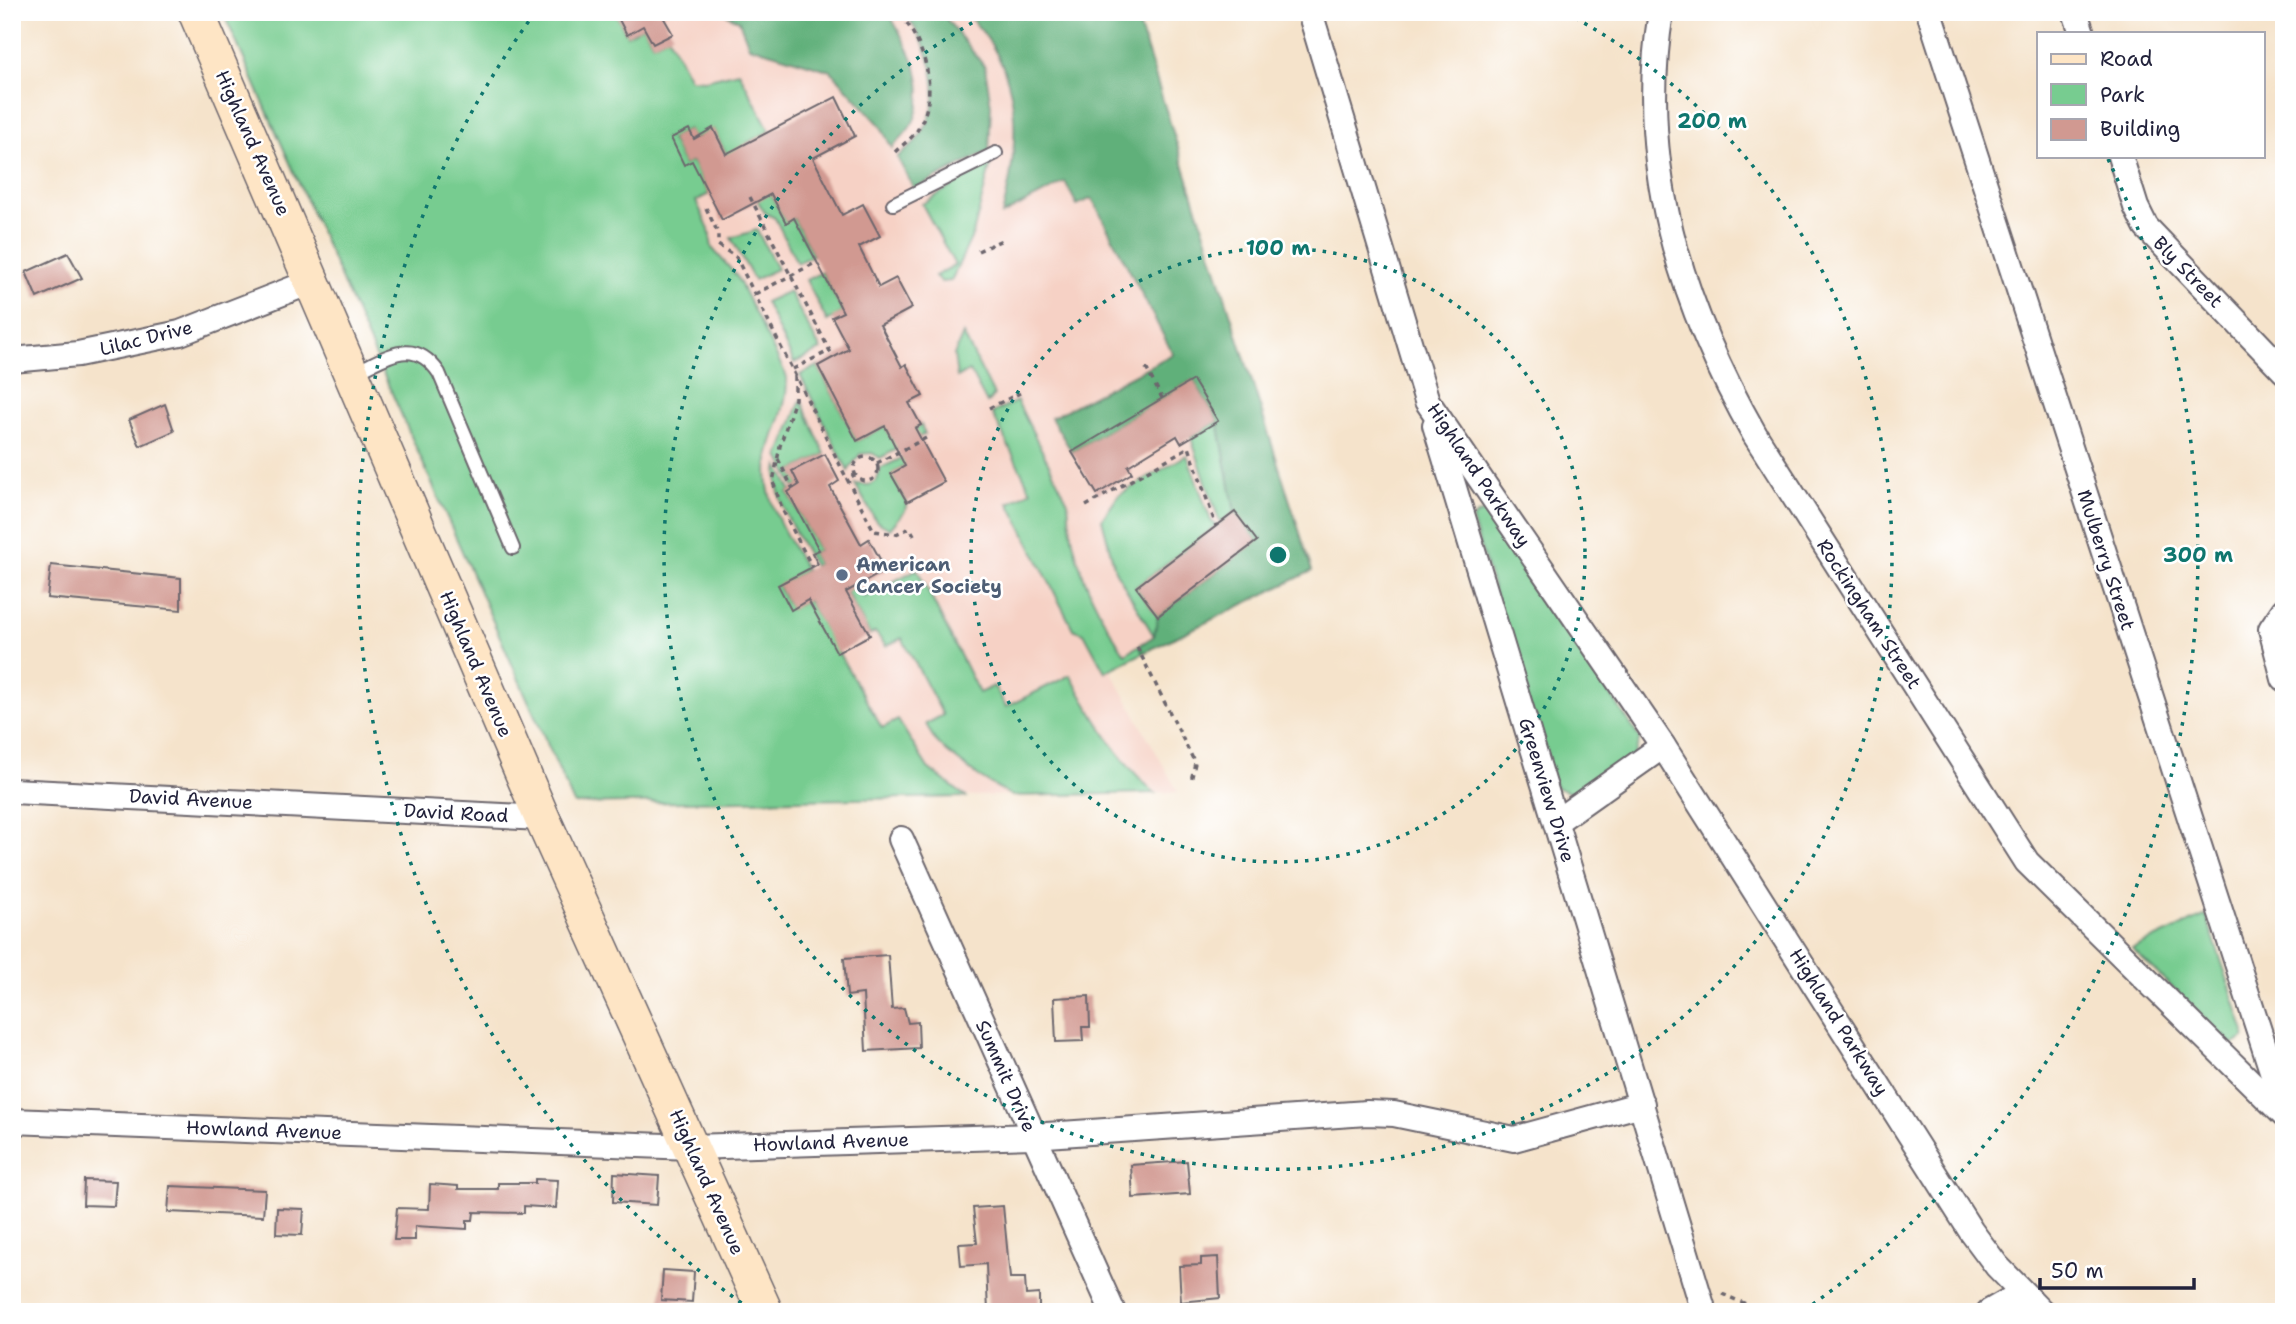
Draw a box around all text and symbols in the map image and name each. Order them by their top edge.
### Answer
legend [2037,32,2264,158]
text: Road [2100,45,2153,73]
street label: Highland Avenue [210,66,296,220]
text: Park [2100,81,2145,109]
text: 200 m [1677,107,1747,135]
text: Building [2100,115,2180,143]
street label: Bly Street [2148,231,2228,313]
text: 100 m [1246,234,1310,262]
street label: Lilac Drive [97,314,195,362]
street label: Highland Parkway [1421,398,1537,552]
street label: Mulberry Street [2071,486,2141,634]
street label: Rockingham Street [1811,534,1927,694]
text: 300 m [2163,541,2233,569]
centre of rings [1266,543,1290,567]
place label: American Cancer Society [856,552,1002,599]
marker: American Cancer Society [834,567,850,583]
street label: Highland Avenue [434,587,518,741]
street label: Greenview Drive [1513,715,1581,865]
street label: David Avenue [128,783,254,815]
street label: David Road [403,798,509,828]
street label: Highland Parkway [1784,944,1894,1100]
street label: Summit Drive [970,1016,1042,1136]
street label: Highland Avenue [664,1105,750,1259]
street label: Howland Avenue [185,1115,343,1145]
street label: Howland Avenue [752,1127,910,1157]
scale bar [2040,1247,2194,1291]
text: 50 m [2051,1257,2104,1285]

